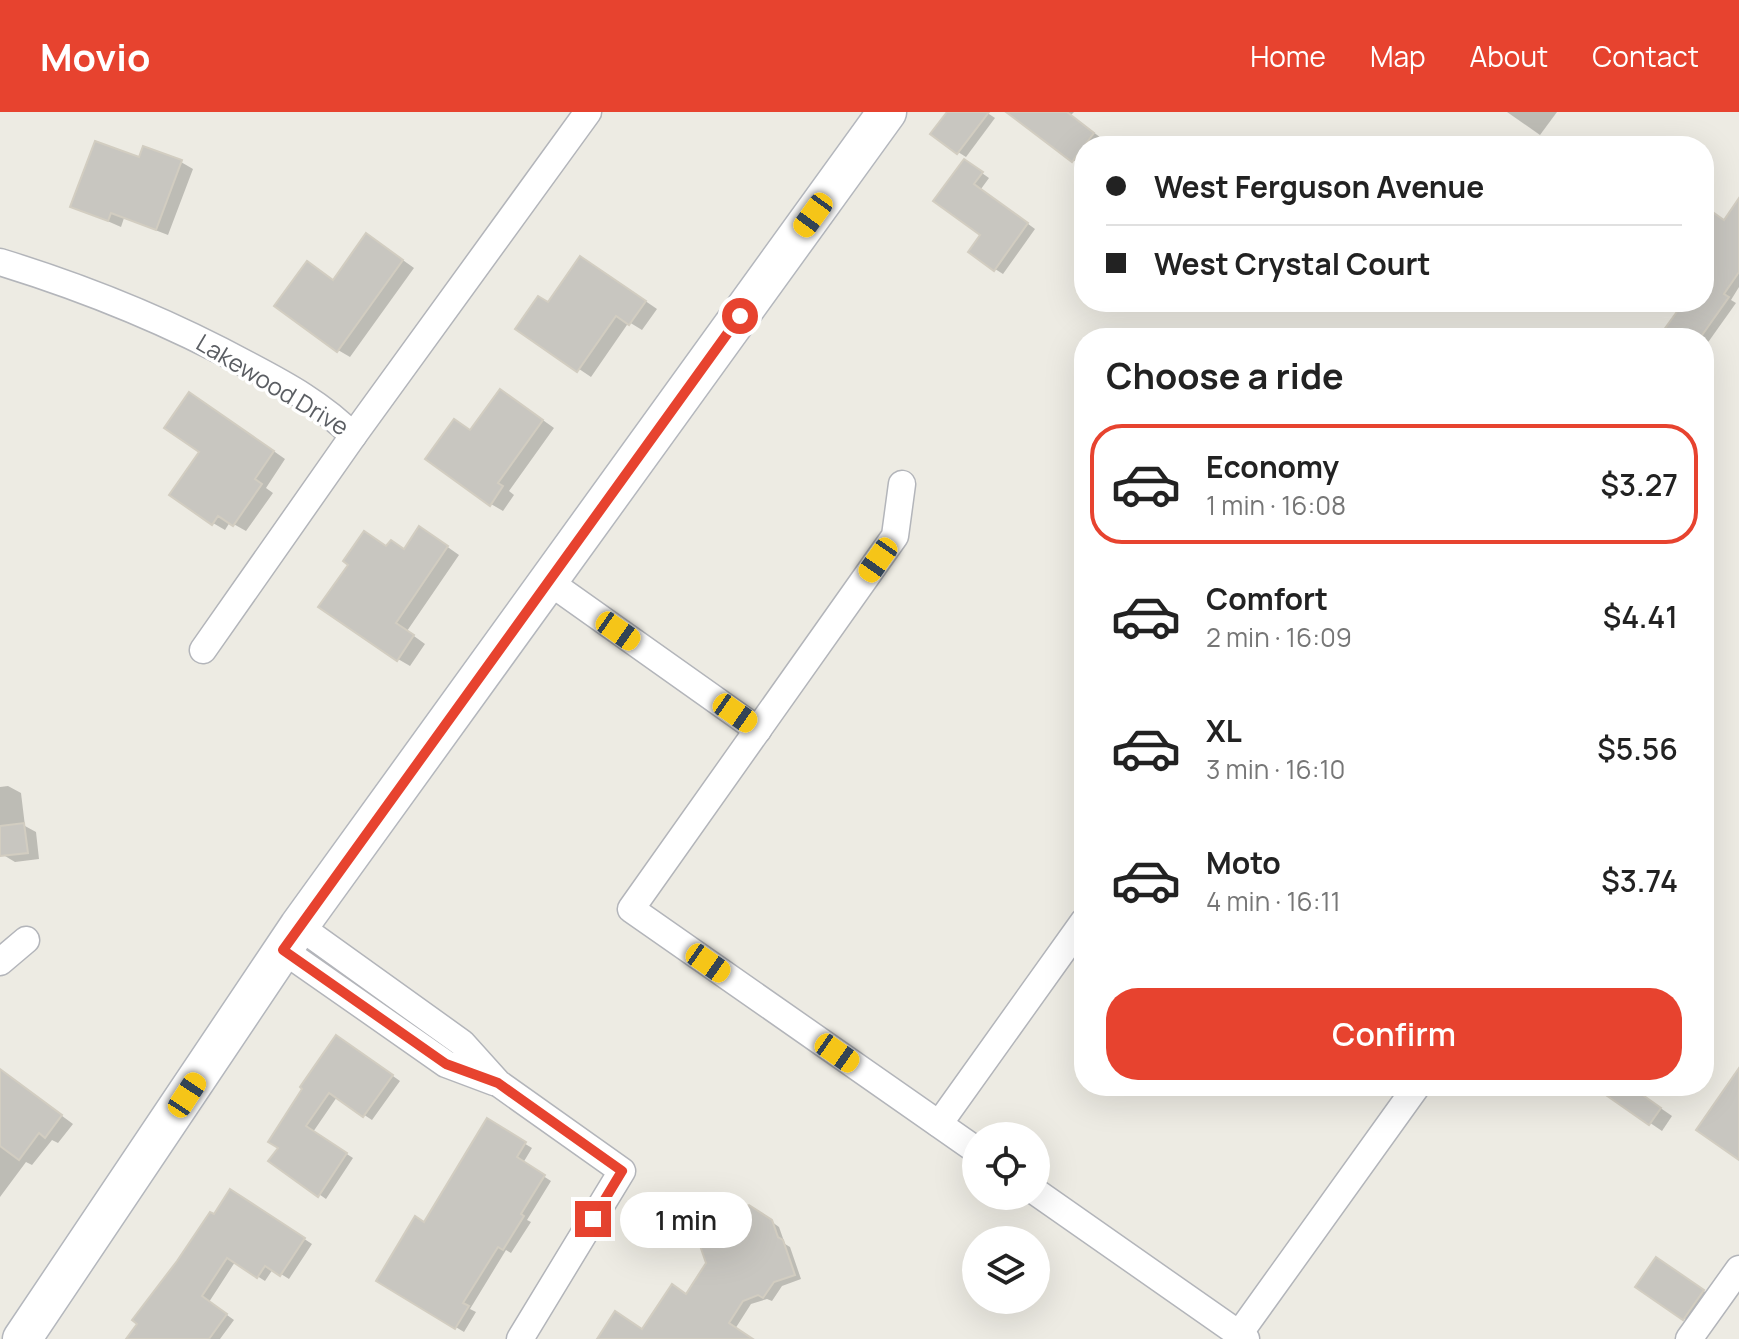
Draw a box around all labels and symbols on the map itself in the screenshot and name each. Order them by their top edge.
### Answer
car [789,189,837,241]
route start [722,298,758,334]
street label: Lakewood Drive [191,325,355,443]
car [854,533,902,587]
car [591,607,645,655]
car [708,689,762,737]
car [681,939,735,987]
car [810,1029,864,1077]
car [164,1068,210,1122]
callout: 1 min [621,1191,753,1247]
route end [575,1201,611,1237]

